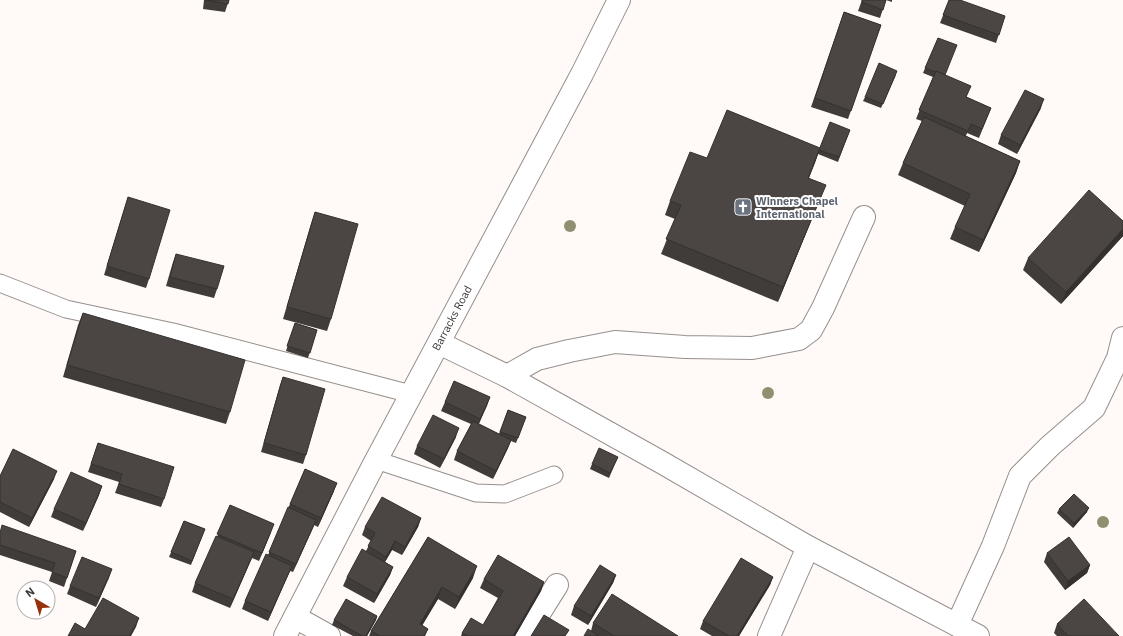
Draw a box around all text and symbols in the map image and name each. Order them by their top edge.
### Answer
place label: Winners Chapel International [756,194,839,221]
church icon: Winners Chapel International [733,197,753,217]
street label: Barracks Road [429,283,475,353]
north arrow [16,580,56,620]
text: N [22,584,37,600]

